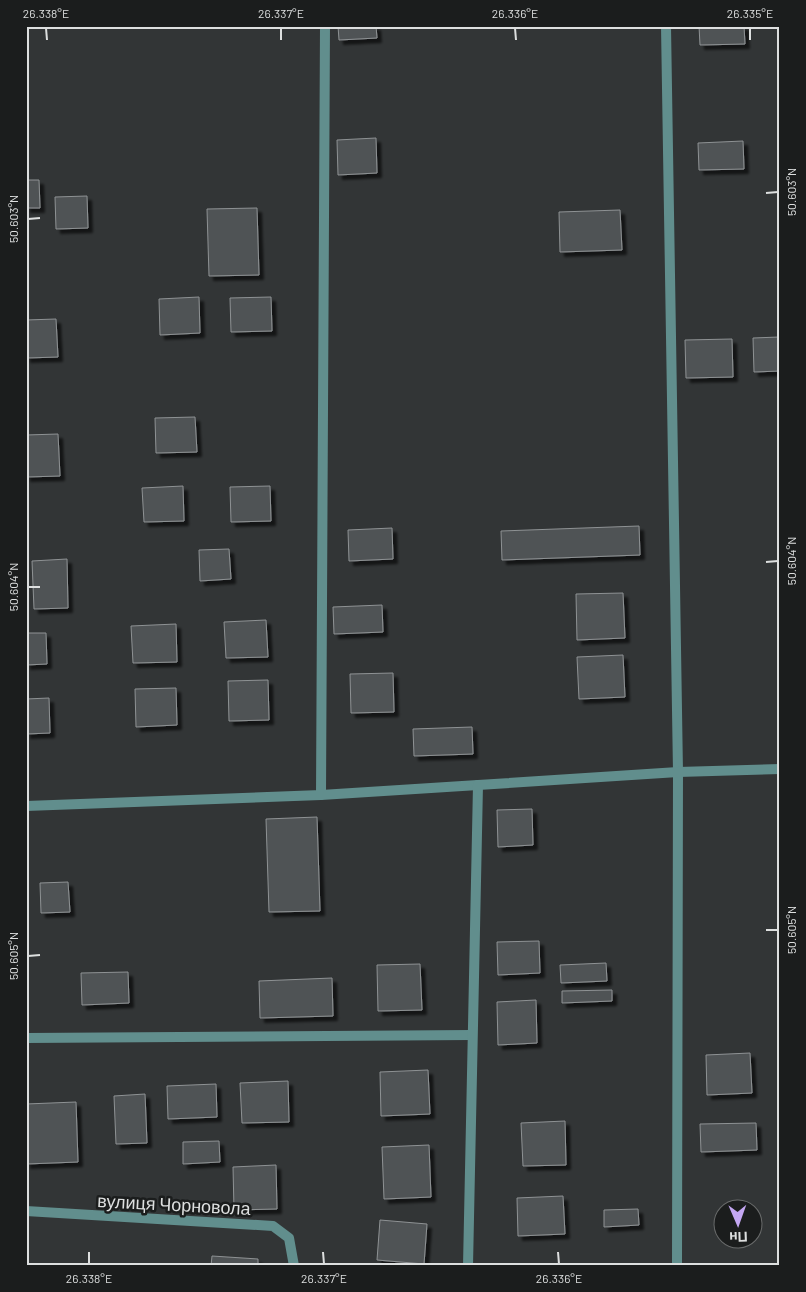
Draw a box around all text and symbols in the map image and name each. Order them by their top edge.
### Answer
text: 26.338°E [23,6,69,20]
text: 26.337°E [258,6,304,20]
text: 26.336°E [492,6,538,20]
text: 26.335°E [727,6,773,20]
text: 50.603°N [784,168,798,216]
text: 50.603°N [6,195,20,243]
text: 50.604°N [784,537,798,585]
text: 50.604°N [6,563,20,611]
text: 50.605°N [784,906,798,954]
text: 50.605°N [6,932,20,980]
street label: вулиця Чорновола [97,1189,252,1219]
north arrow [714,1200,764,1250]
text: Пн [729,1229,748,1246]
text: 26.338°E [66,1271,112,1285]
text: 26.337°E [301,1271,347,1285]
text: 26.336°E [536,1271,582,1285]

